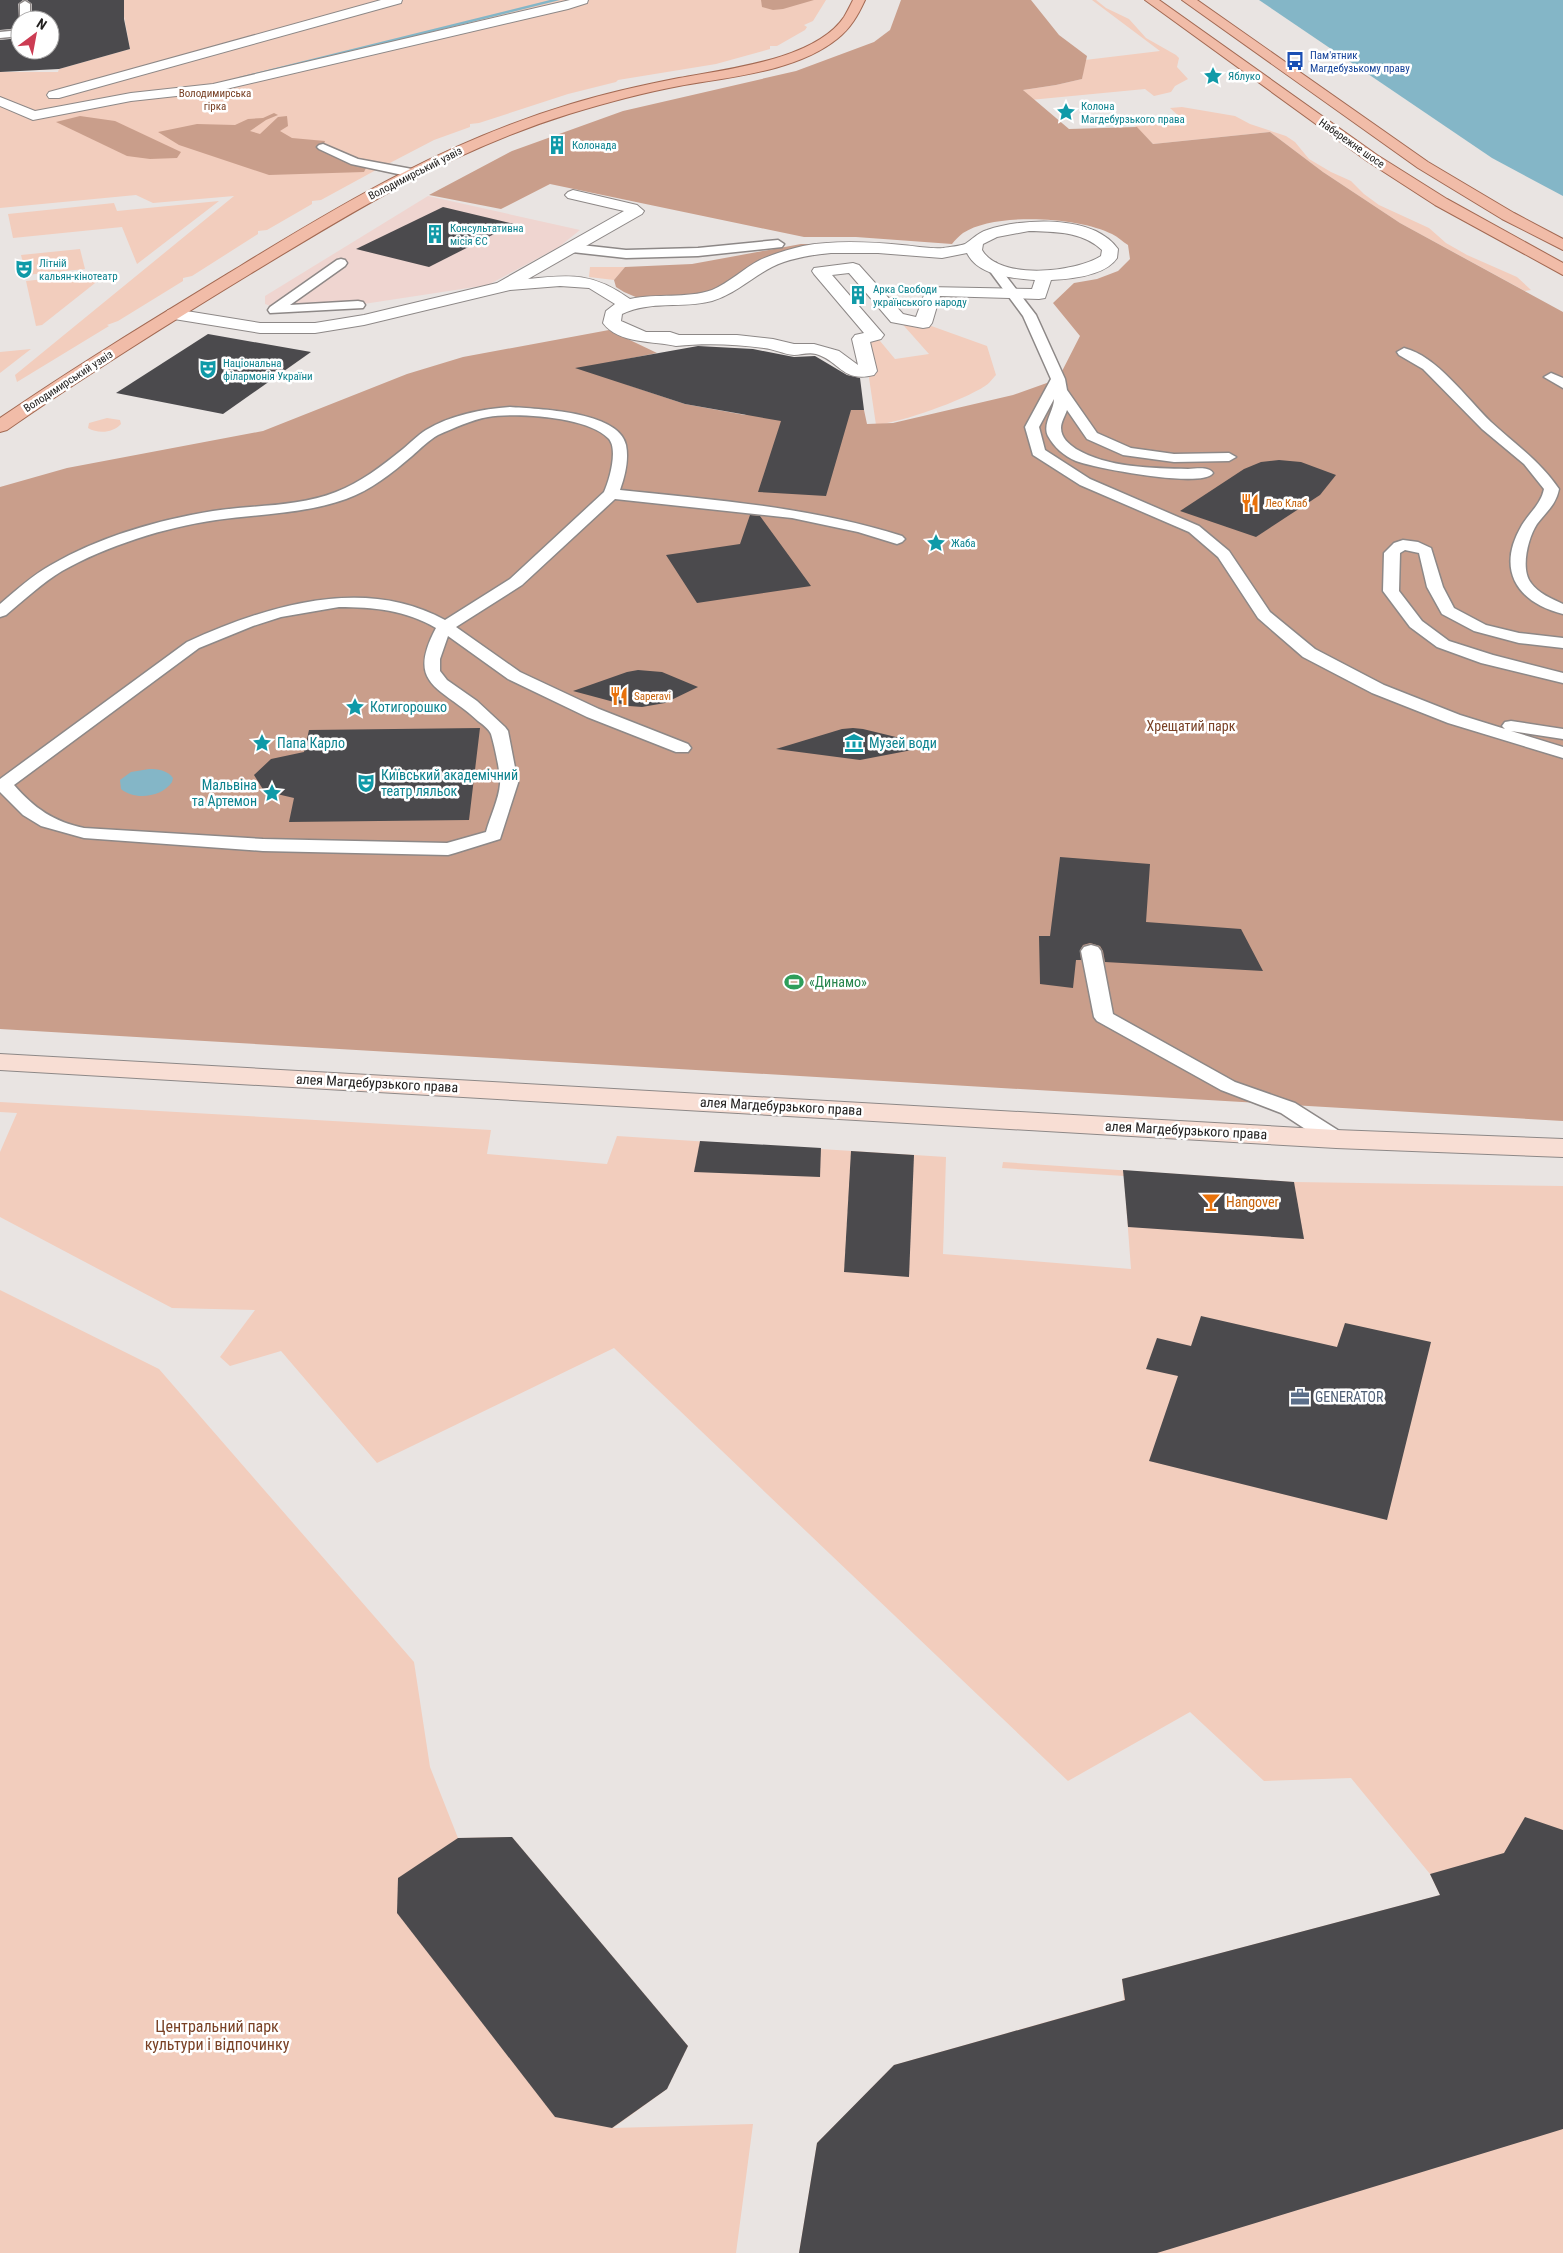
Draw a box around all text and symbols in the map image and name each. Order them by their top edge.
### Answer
north arrow [10,10,60,60]
text: N [34,15,50,33]
place label: Пам'ятник Магдебузькому праву [1310,49,1410,75]
bus stop icon: Пам'ятник Магдебузькому праву [1284,50,1306,72]
place icon: Яблуко [1202,65,1224,87]
place label: Яблуко [1228,70,1261,83]
park label: Володимирська гірка [179,87,251,113]
place label: Колона Магдебурзького права [1081,100,1185,126]
place icon: Колона Магдебурзького права [1055,101,1077,123]
street label: Набережне шосе [1316,116,1387,171]
building icon: Колонада [546,134,568,156]
place label: Колонада [572,139,617,152]
street label: Володимирський узвіз [366,144,464,203]
place label: Консультативна місія ЄС [450,222,524,248]
building icon: Консультативна місія ЄС [424,223,446,245]
place label: Літній кальян-кінотеатр [39,257,118,283]
theatre icon: Літній кальян-кінотеатр [13,258,35,280]
place label: Арка Свободи українського народу [873,283,967,309]
building icon: Арка Свободи українського народу [847,284,869,306]
street label: Володимирський узвіз [21,348,115,415]
place label: Національна філармонія України [223,357,313,383]
theatre icon: Національна філармонія України [197,358,219,380]
restaurant icon: Лео Клаб [1239,492,1261,514]
place label: Лео Клаб [1265,497,1307,510]
place icon: Жаба [925,532,947,554]
place label: Жаба [951,537,976,550]
restaurant icon: Saperavi [608,685,630,707]
place label: Saperavi [634,690,671,703]
place icon: Котигорошко [344,696,366,718]
place label: Котигорошко [370,699,447,715]
park label: Хрещатий парк [1147,718,1236,734]
place icon: Папа Карло [251,732,273,754]
museum icon: Музей води [843,732,865,754]
place label: Папа Карло [277,735,345,751]
place label: Музей води [869,735,937,751]
place label: Київський академічний театр ляльок [381,767,518,799]
theatre icon: Київський академічний театр ляльок [355,772,377,794]
place label: Мальвіна та Артемон [192,777,257,809]
place icon: Мальвіна та Артемон [261,782,283,804]
sports icon: «Динамо» [783,971,805,993]
place label: «Динамо» [809,974,867,990]
street label: алея Магдебурзького права [295,1071,459,1095]
street label: алея Магдебурзького права [699,1094,863,1118]
street label: алея Магдебурзького права [1104,1118,1268,1142]
bar icon: Hangover [1200,1191,1222,1213]
place label: Hangover [1226,1194,1279,1210]
office icon: GENERATOR [1289,1386,1311,1408]
place label: GENERATOR [1315,1389,1384,1405]
park label: Центральний парк культури і відпочинку [145,2017,290,2054]

